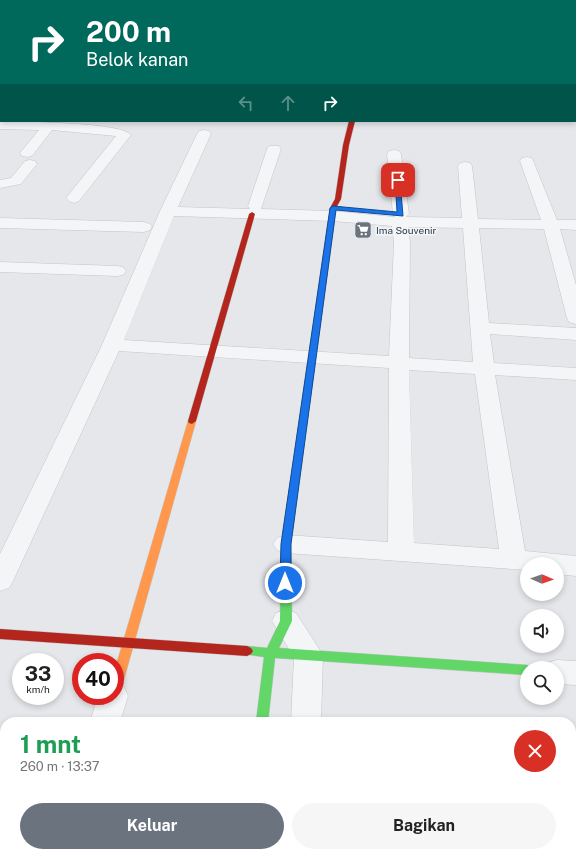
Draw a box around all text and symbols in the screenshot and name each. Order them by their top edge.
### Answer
text: 200 m [86,15,171,48]
icon: right [20,16,72,68]
text: Belok kanan [86,49,189,70]
icon: left [235,92,257,114]
icon: ahead [277,92,299,114]
icon: right [319,92,341,114]
pin [381,163,415,197]
icon: arrive [387,169,409,191]
supermarket icon: Ima Souvenir [353,220,373,240]
place label: Ima Souvenir [376,224,436,236]
north arrow [520,557,564,601]
map controls [520,557,564,705]
position arrow [264,562,306,604]
button: sound [520,609,564,653]
speed limit sign: 40 [72,653,124,705]
button: search [520,661,564,705]
text: 33 [25,662,51,686]
text: km/h [26,683,50,695]
text: 1 mnt [20,730,81,758]
button: close [514,730,556,772]
text: 260 m · 13:37 [20,759,100,774]
button: Keluar [20,803,284,849]
button: Bagikan [292,803,556,849]

